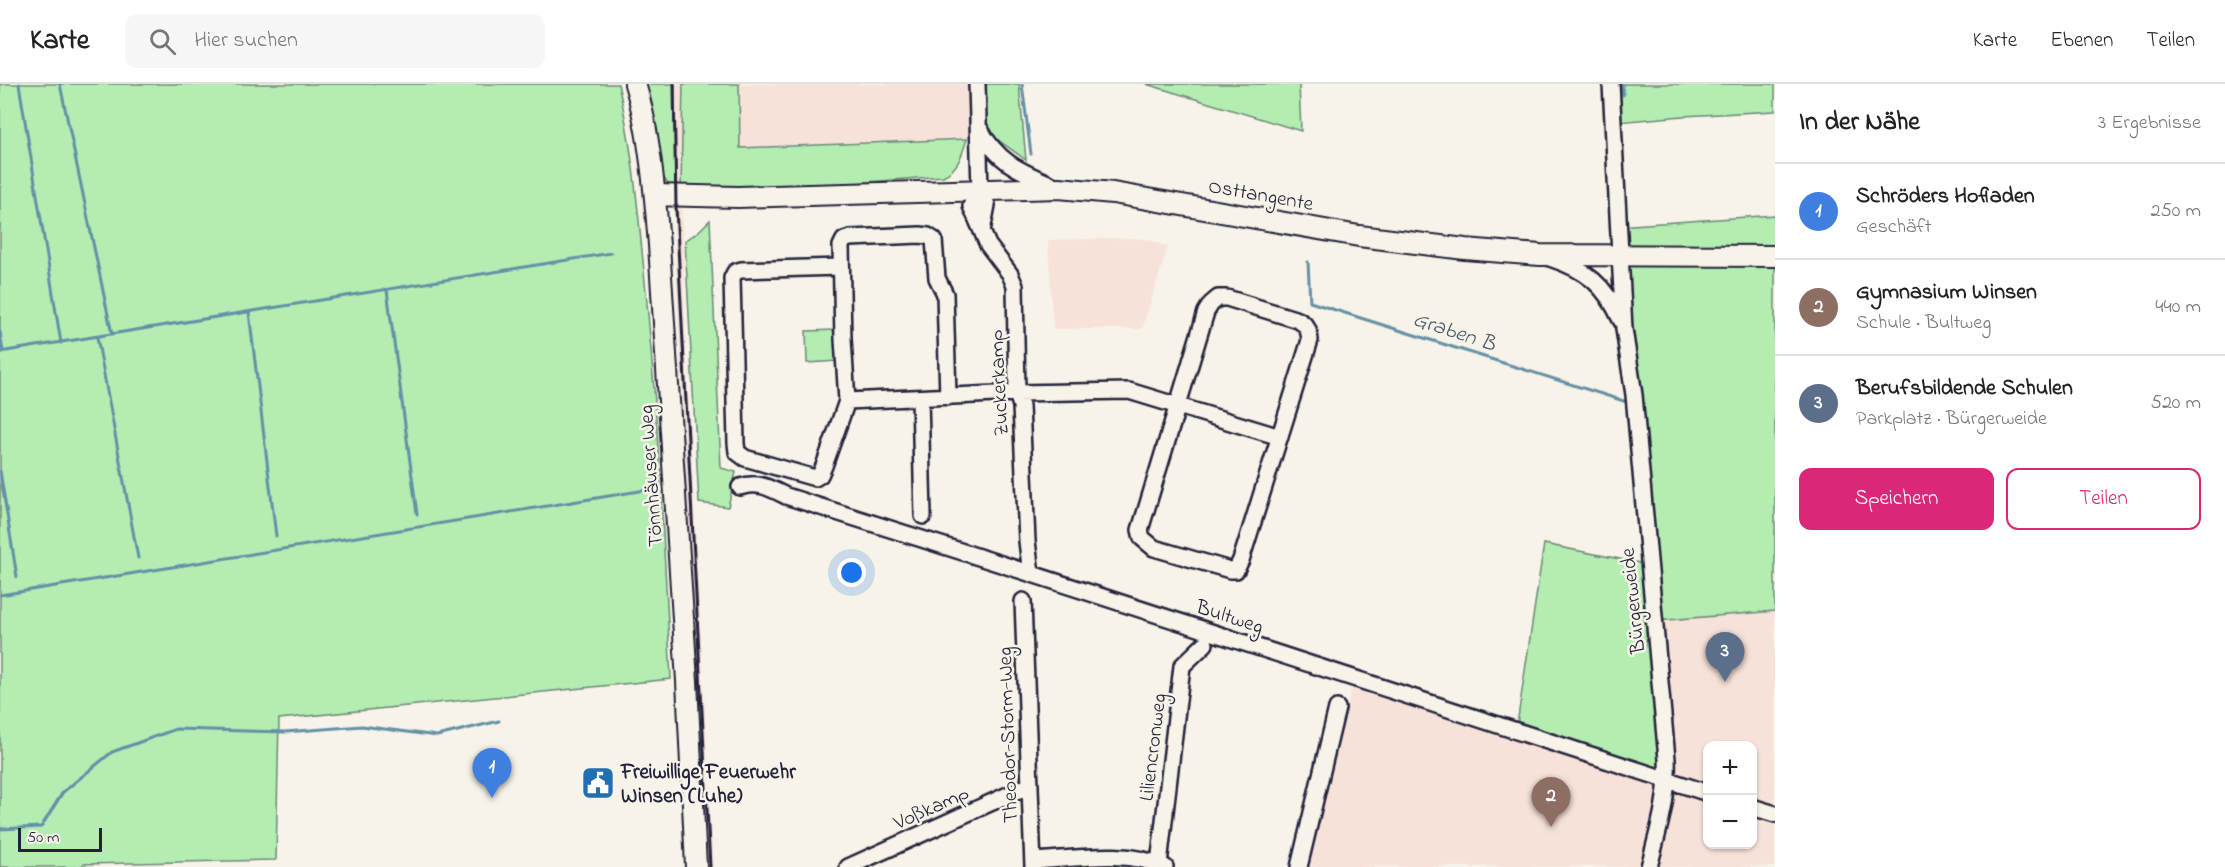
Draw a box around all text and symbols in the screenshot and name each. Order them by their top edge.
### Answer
search box [125,14,545,68]
text: Karte [30,21,89,62]
icon: search [146,25,179,58]
text: Hier suchen [194,25,298,57]
text: Karte [1973,26,2017,56]
text: Ebenen [2050,26,2113,56]
text: Teilen [2146,26,2195,56]
text: In der Nähe [1799,104,1920,142]
text: 3 Ergebnisse [2098,109,2201,138]
street label: Osttangente [1206,172,1316,222]
text: Schröders Hofladen [1856,181,2035,213]
text: 1 [1815,197,1822,226]
text: 250 m [2150,197,2201,226]
text: Geschäft [1856,213,1931,242]
text: Gymnasium Winsen [1856,277,2037,309]
text: 2 [1814,293,1823,322]
text: 440 m [2155,293,2201,322]
water label: Graben B [1409,304,1501,362]
text: Schule · Bultweg [1856,309,1991,338]
street label: Zuckerkamp [982,329,1018,437]
text: Berufsbildende Schulen [1856,373,2073,405]
text: 3 [1814,389,1823,418]
text: 520 m [2150,389,2201,418]
street label: Tönnhäuser Weg [632,404,674,548]
text: Parkplatz · Bürgerweide [1856,405,2047,434]
button: Speichern [1799,468,1994,530]
button: Teilen [2006,468,2201,530]
street label: Bürgerweide [1613,546,1657,656]
your location [837,558,866,587]
street label: Bultweg [1190,593,1267,645]
pin: 3 [1706,632,1744,682]
street label: Theodor-Storm-Weg [991,646,1029,824]
street label: Liliencronweg [1132,692,1177,803]
map controls [1703,741,1757,849]
button: + [1703,741,1757,795]
pin: 1 [472,748,512,798]
place label: Freiwillige Feuerwehr Winsen (Luhe) [620,758,796,812]
public building icon: Freiwillige Feuerwehr Winsen (Luhe) [580,765,616,801]
pin: 2 [1532,778,1570,827]
street label: Voßkamp [889,779,974,839]
button: − [1703,795,1757,849]
scale bar [18,825,102,852]
text: 50 m [27,826,59,850]

